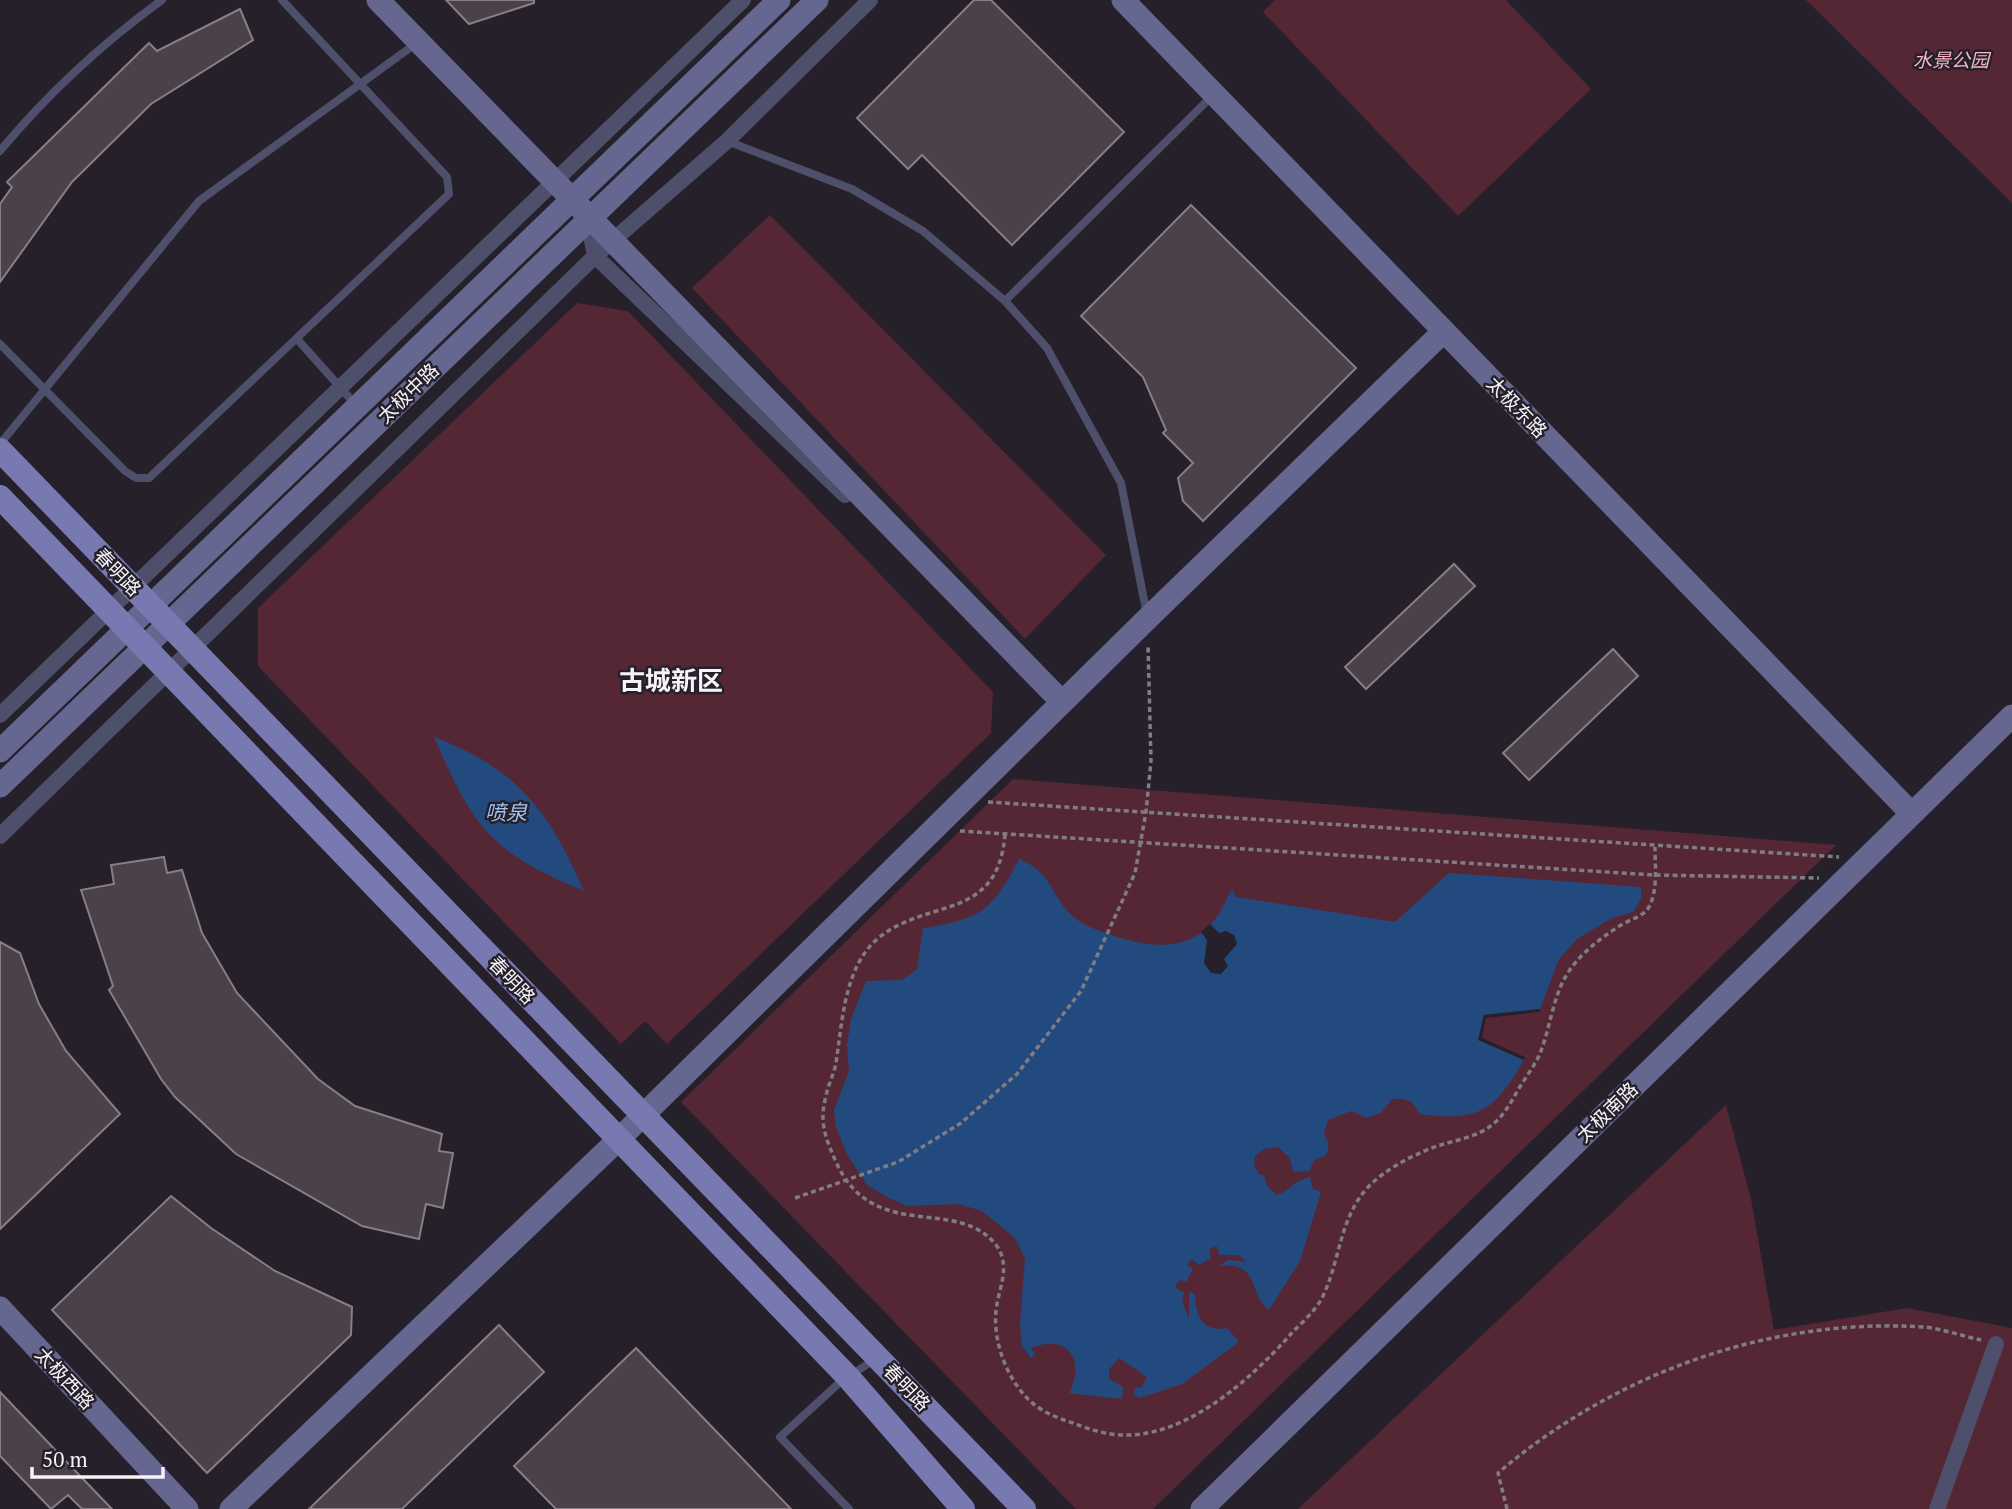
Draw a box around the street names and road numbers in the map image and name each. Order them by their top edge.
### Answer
street label: 太极中路 [372,357,444,428]
street label: 太极东路 [1482,371,1553,443]
street label: 春明路 [90,542,147,601]
street label: 春明路 [484,950,541,1009]
street label: 太极南路 [1571,1076,1643,1147]
street label: 太极西路 [30,1341,100,1414]
street label: 春明路 [879,1357,936,1416]

